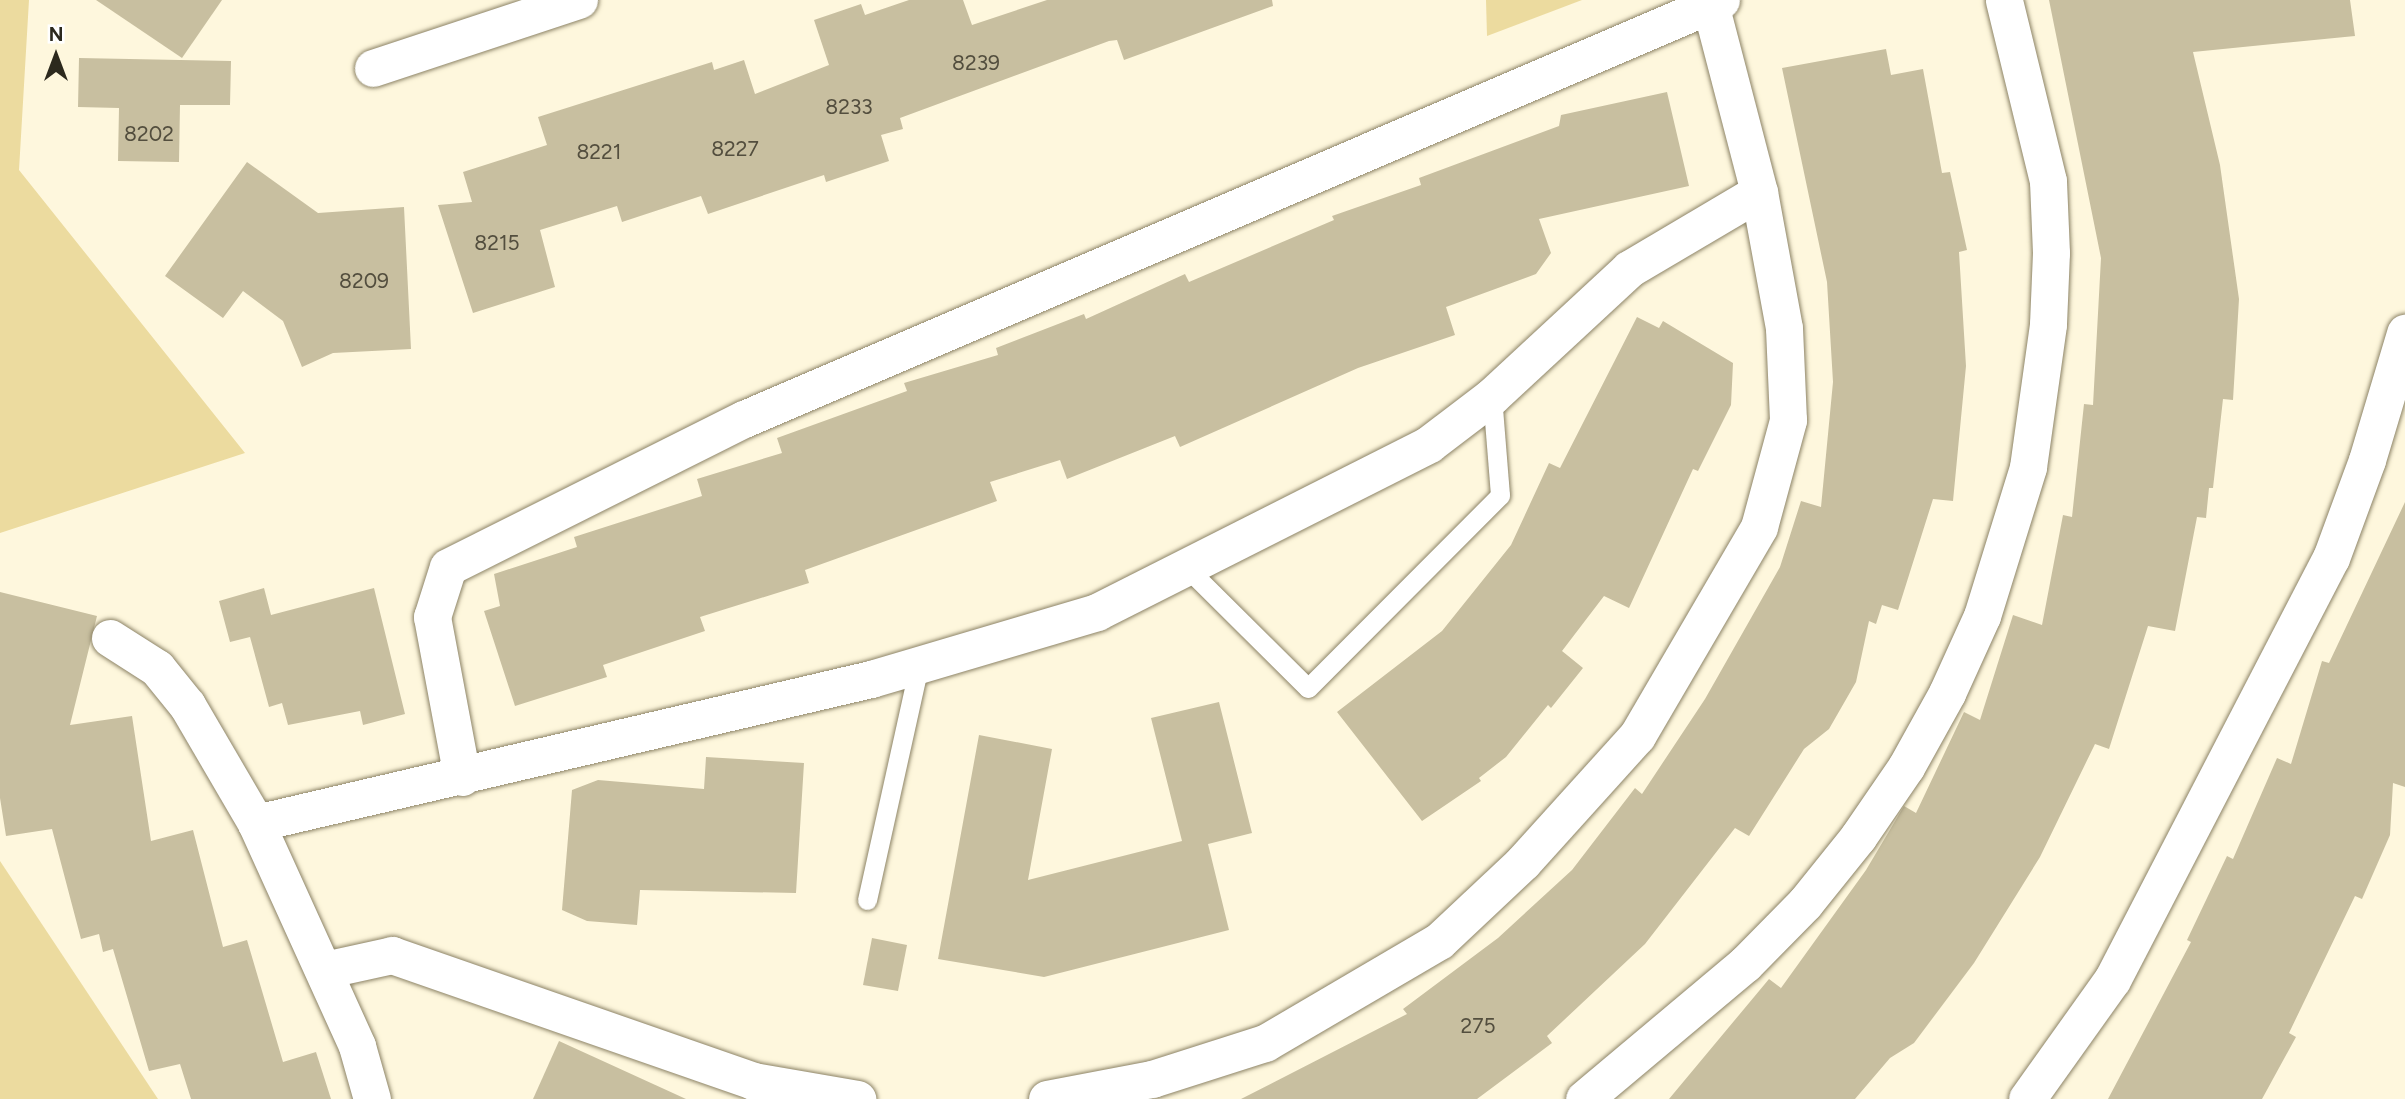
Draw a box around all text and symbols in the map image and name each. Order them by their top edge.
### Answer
north arrow [21,21,91,91]
text: N [49,23,63,46]
house number: 8239 [952,50,1000,76]
house number: 8233 [825,94,873,120]
house number: 8202 [124,121,174,147]
house number: 8227 [711,136,759,162]
house number: 8221 [576,139,622,165]
house number: 8215 [474,230,520,256]
house number: 8209 [339,268,389,294]
house number: 275 [1460,1013,1496,1039]

